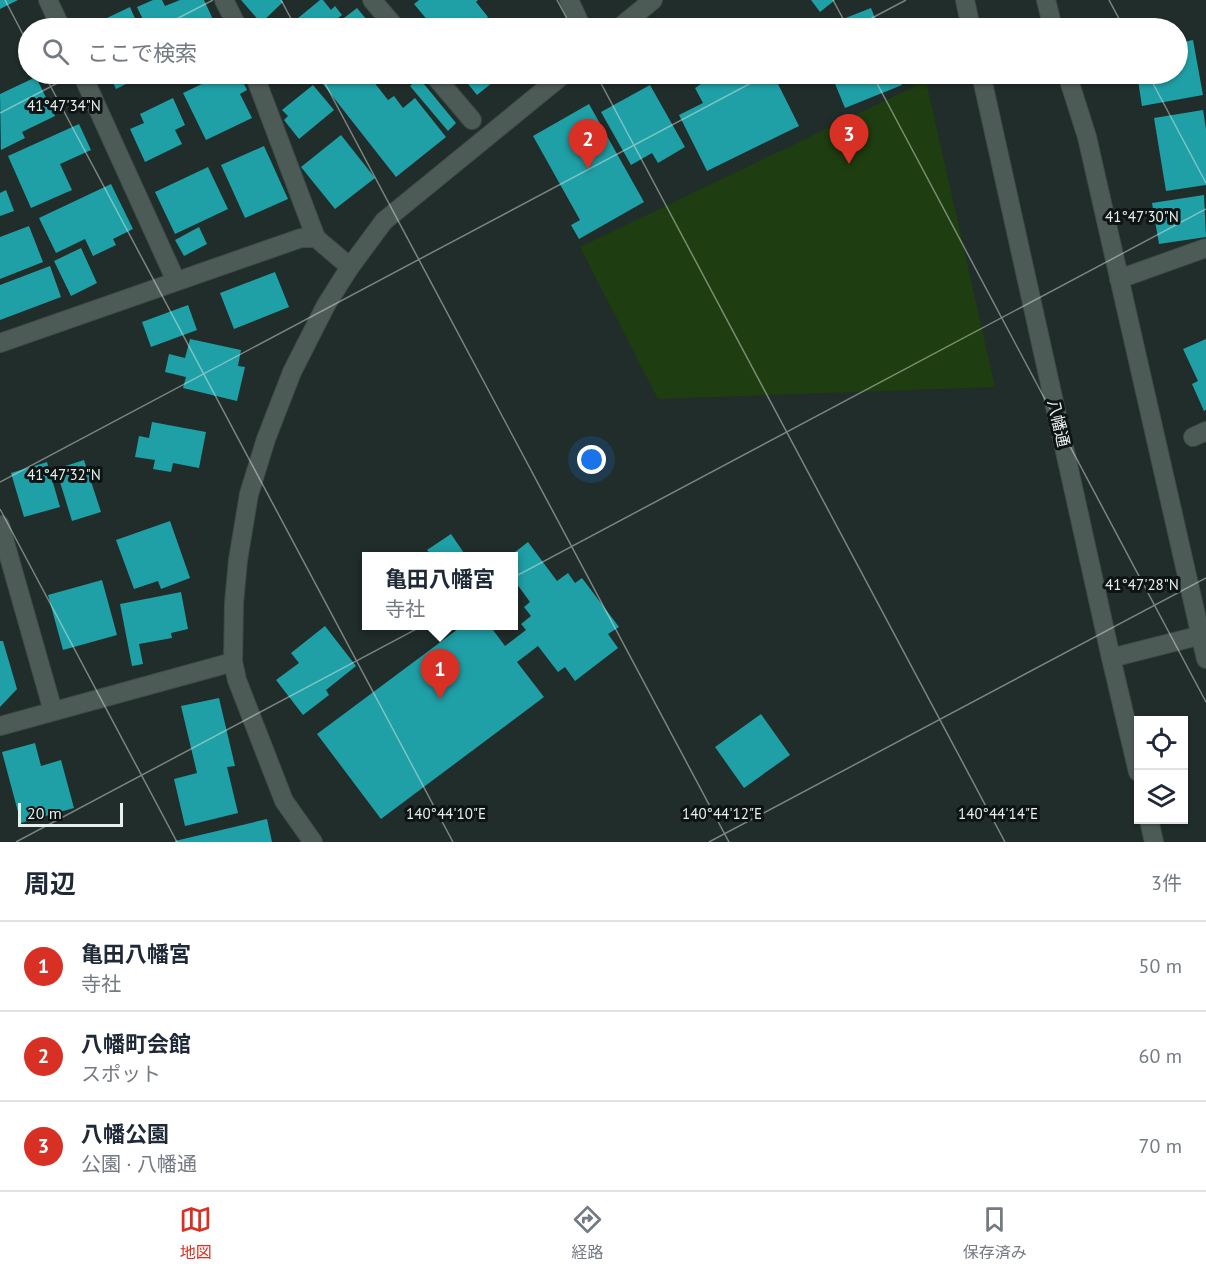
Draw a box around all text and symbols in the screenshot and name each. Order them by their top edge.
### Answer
search box [18,18,1188,84]
icon: search [39,35,72,68]
text: ここで検索 [87,39,197,67]
text: 41°47'34"N [27,96,101,115]
pin: 3 [830,114,868,164]
pin: 2 [568,120,608,169]
text: 41°47'30"N [1105,207,1179,226]
street label: 八幡通 [1044,397,1074,449]
your location [577,445,606,474]
text: 41°47'32"N [27,465,101,484]
popup [362,552,518,630]
text: 亀田八幡宮 [385,565,495,593]
text: 41°47'28"N [1105,575,1179,594]
text: 寺社 [385,596,425,622]
pin: 1 [420,650,460,699]
map controls [1134,716,1188,824]
button: locate [1134,716,1188,770]
button: layers [1134,770,1188,824]
scale bar [18,800,123,828]
text: 20 m [27,803,62,823]
text: 140°44'10"E [406,804,486,823]
text: 140°44'12"E [682,804,762,823]
text: 140°44'14"E [958,804,1038,823]
text: 周辺 [24,867,76,900]
text: 3件 [1151,870,1182,896]
text: 亀田八幡宮 [81,940,191,968]
text: 1 [38,953,49,979]
text: 50 m [1139,953,1182,979]
text: 寺社 [81,971,121,997]
text: 八幡町会館 [81,1030,191,1058]
text: 2 [38,1043,49,1069]
text: 60 m [1139,1043,1182,1069]
text: スポット [81,1061,161,1087]
text: 八幡公園 [81,1120,169,1148]
text: 3 [38,1133,49,1159]
text: 70 m [1139,1133,1182,1159]
text: 公園 · 八幡通 [81,1151,197,1177]
tab: 地図 [179,1203,212,1263]
tab: 経路 [571,1203,604,1263]
tab: 保存済み [963,1203,1027,1263]

